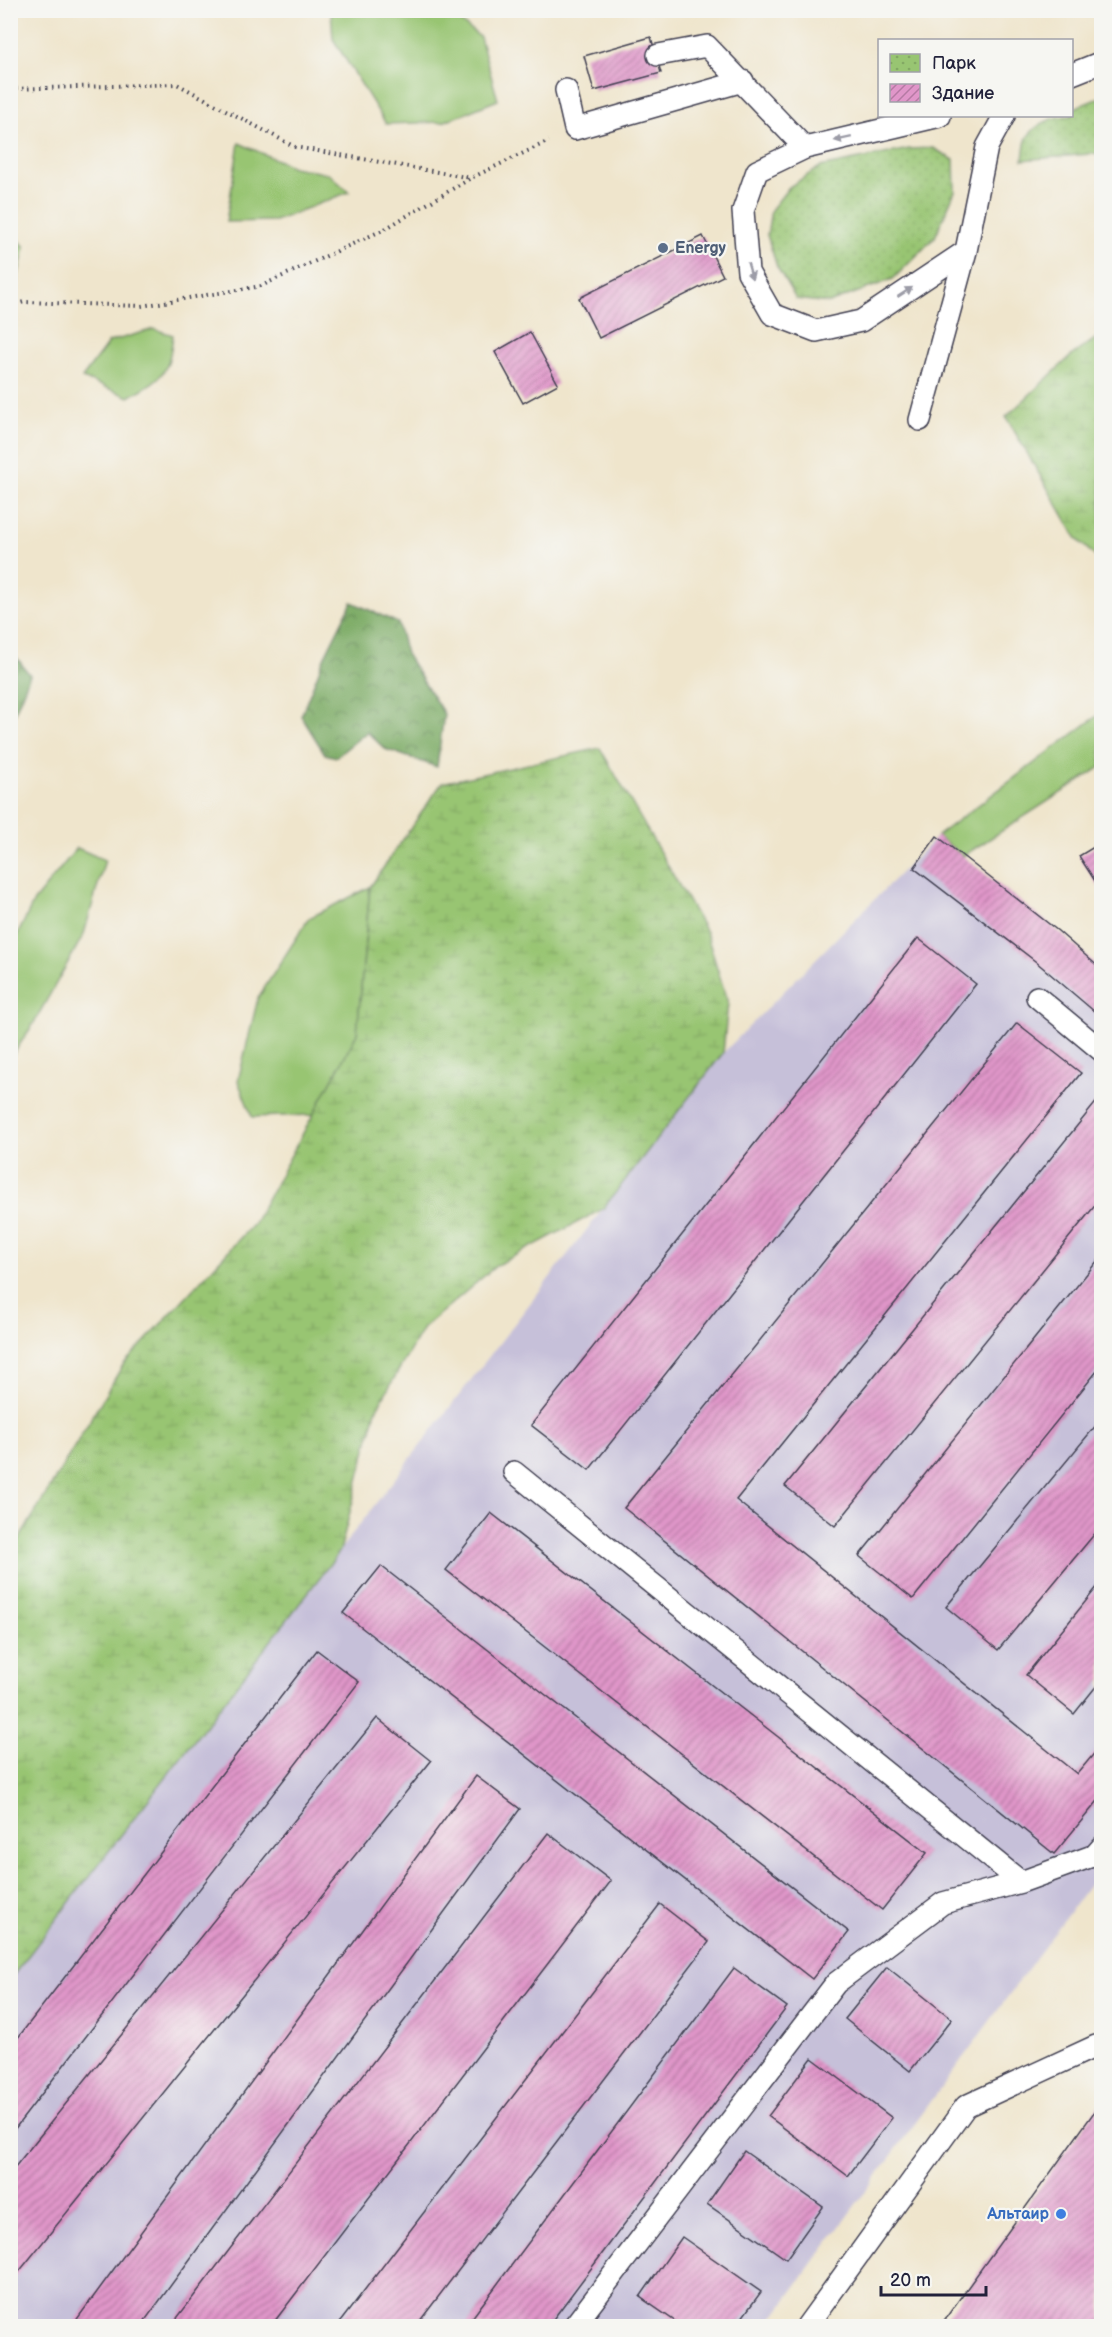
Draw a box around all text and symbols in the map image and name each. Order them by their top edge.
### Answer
legend [878,39,1073,117]
text: Парк [932,53,976,74]
text: Здание [932,83,994,104]
one-way arrow [833,135,852,145]
place label: Energy [675,239,727,258]
marker: Energy [656,241,670,255]
one-way arrow [746,262,755,280]
one-way arrow [896,286,912,298]
place label: Альтаир [986,2205,1050,2224]
marker: Альтаир [1054,2207,1068,2221]
scale bar [881,2259,986,2297]
text: 20 m [890,2270,931,2291]

